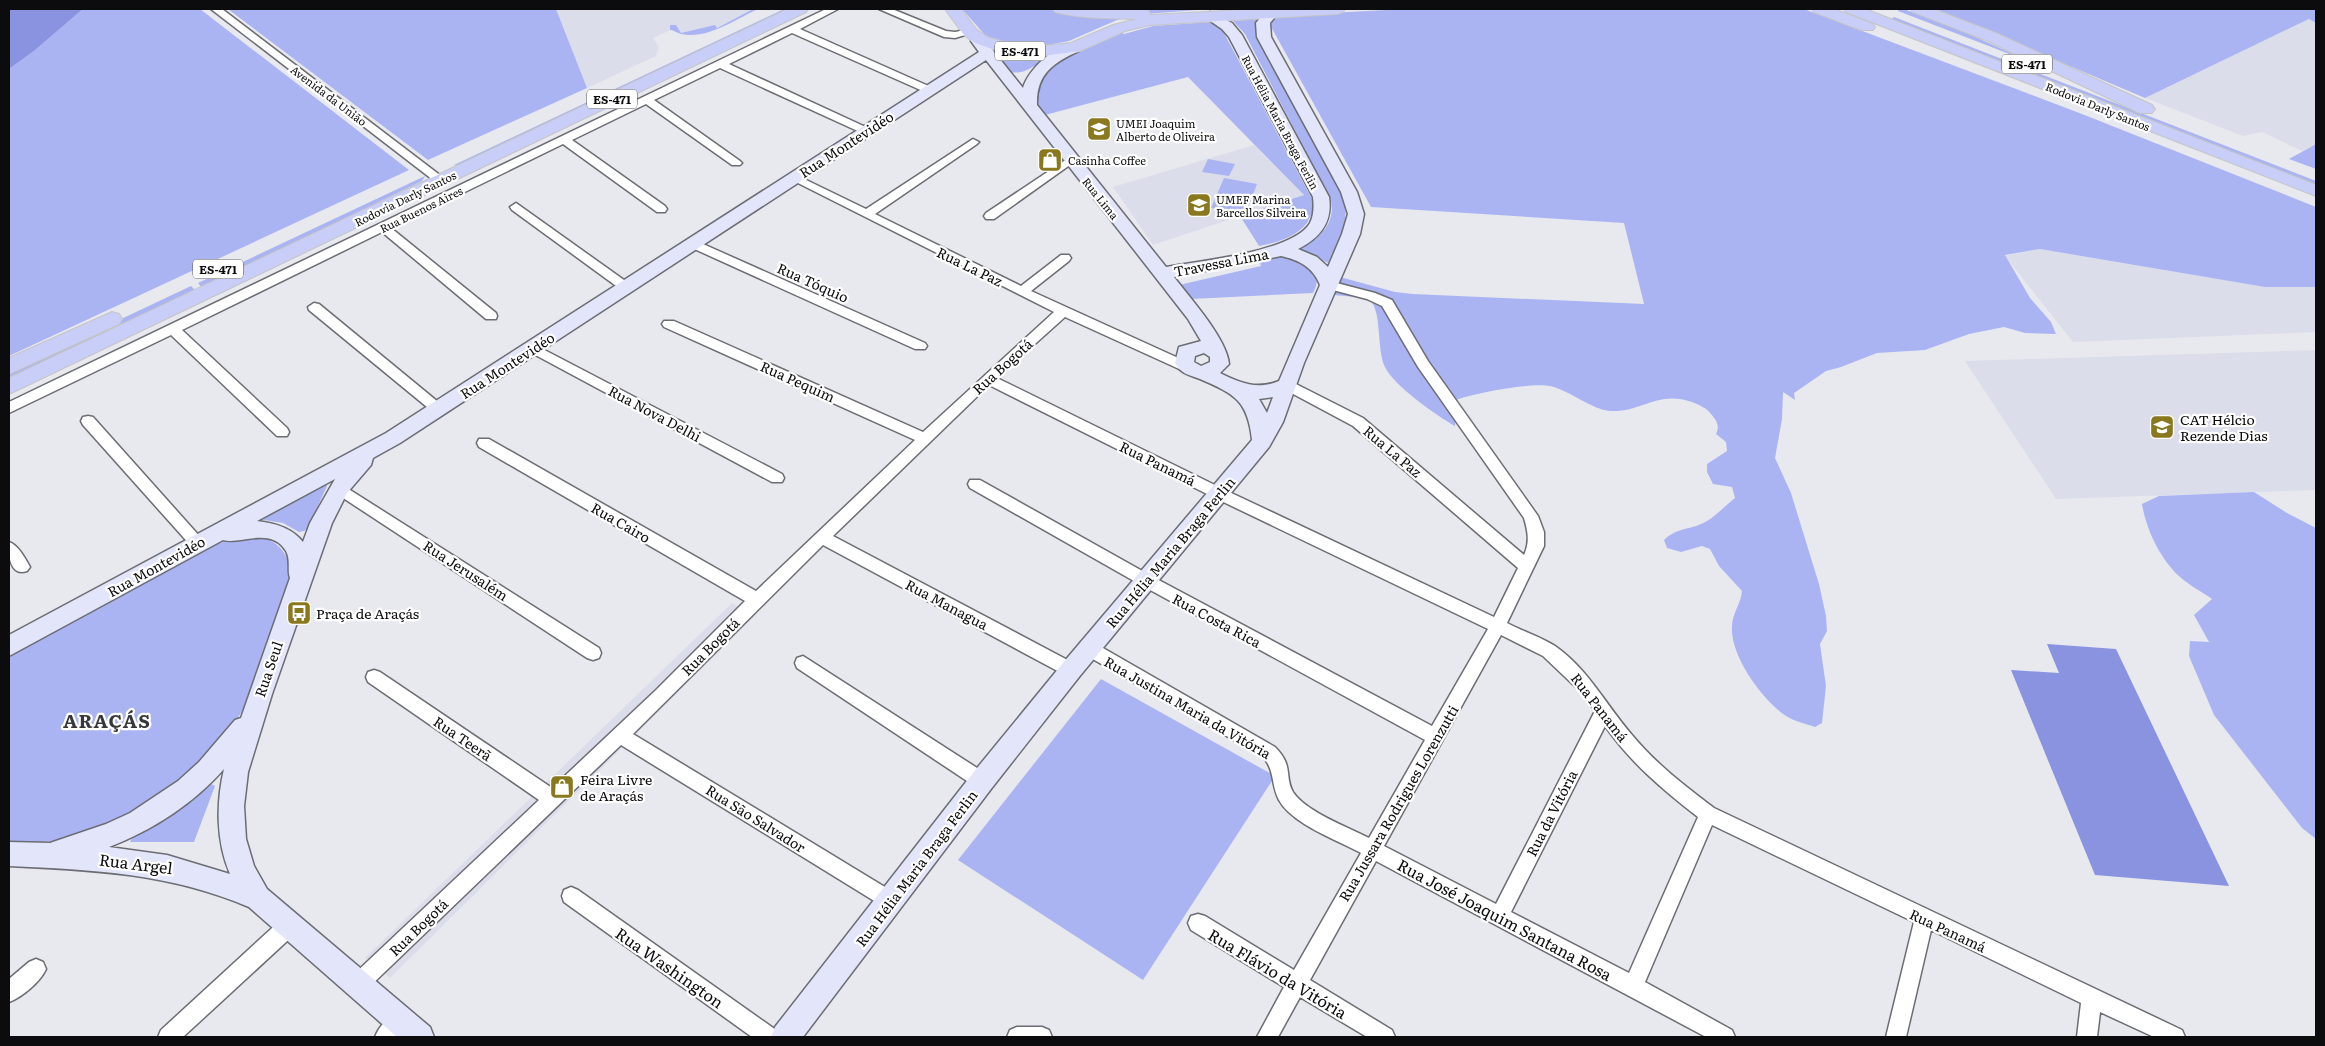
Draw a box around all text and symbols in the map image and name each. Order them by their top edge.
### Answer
road number: ES-471 [995,41,1045,60]
street label: Rua Hélia Maria Braga Ferlin [1239,52,1323,192]
road number: ES-471 [2002,54,2052,74]
street label: Avenida da União [288,61,370,129]
street label: Rodovia Darly Santos [2043,78,2153,134]
road number: ES-471 [587,90,637,108]
street label: Rua Montevidéo [795,106,897,182]
place label: UMEI Joaquim Alberto de Oliveira [1116,115,1215,144]
school or university icon: UMEI Joaquim Alberto de Oliveira [1086,116,1112,142]
shop icon: Casinha Coffee [1037,147,1063,173]
place label: Casinha Coffee [1068,152,1146,168]
street label: Rodovia Darly Santos [351,166,459,230]
street label: Rua Lima [1079,174,1123,222]
street label: Rua Buenos Aires [377,182,465,236]
place label: UMEF Marina Barcellos Silveira [1216,191,1306,220]
school or university icon: UMEF Marina Barcellos Silveira [1186,192,1212,218]
street label: Rua La Paz [934,241,1006,291]
street label: Travessa Lima [1172,243,1271,281]
street label: Rua Tóquio [774,257,852,307]
road number: ES-471 [193,260,243,278]
street label: Rua Montevidéo [456,327,558,403]
street label: Rua Bogotá [968,333,1037,398]
street label: Rua Pequim [757,356,839,407]
street label: Rua Nova Delhi [605,380,705,446]
place label: CAT Hélcio Rezende Dias [2180,409,2268,445]
school or university icon: CAT Hélcio Rezende Dias [2149,414,2175,440]
street label: Rua La Paz [1359,421,1427,482]
street label: Rua Panamá [1117,436,1200,490]
street label: Rua Hélia Maria Braga Ferlin [1101,472,1239,632]
street label: Rua Cairo [588,497,654,547]
street label: Rua Montevidéo [104,531,208,601]
street label: Rua Jerusalém [420,535,513,605]
street label: Rua Managua [902,574,992,634]
street label: Rua Costa Rica [1169,588,1265,652]
bus stop icon: Praça de Araçás [286,600,312,626]
place label: Praça de Araçás [316,603,419,623]
street label: Rua Bogotá [676,612,744,680]
street label: Rua Seul [249,638,287,700]
street label: Rua Justina Maria da Vitória [1101,651,1276,763]
street label: Rua Panamá [1567,668,1634,746]
street label: Rua Jussara Rodrigues Lorenzutti [1333,701,1463,905]
district label: ARAÇÁS [63,706,151,734]
street label: Rua Teerã [430,711,497,765]
street label: Rua da Vitória [1521,766,1582,860]
place label: Feira Livre de Araçás [580,769,652,805]
shop icon: Feira Livre de Araçás [549,774,575,800]
street label: Rua São Salvador [702,779,810,857]
street label: Rua Hélia Maria Braga Ferlin [850,786,982,950]
street label: Rua Argel [98,847,174,879]
street label: Rua José Joaquim Santana Rosa [1393,852,1617,986]
street label: Rua Bogotá [384,894,452,960]
street label: Rua Panamá [1906,904,1990,957]
street label: Rua Washington [611,921,729,1014]
street label: Rua Flávio da Vitória [1204,922,1352,1024]

